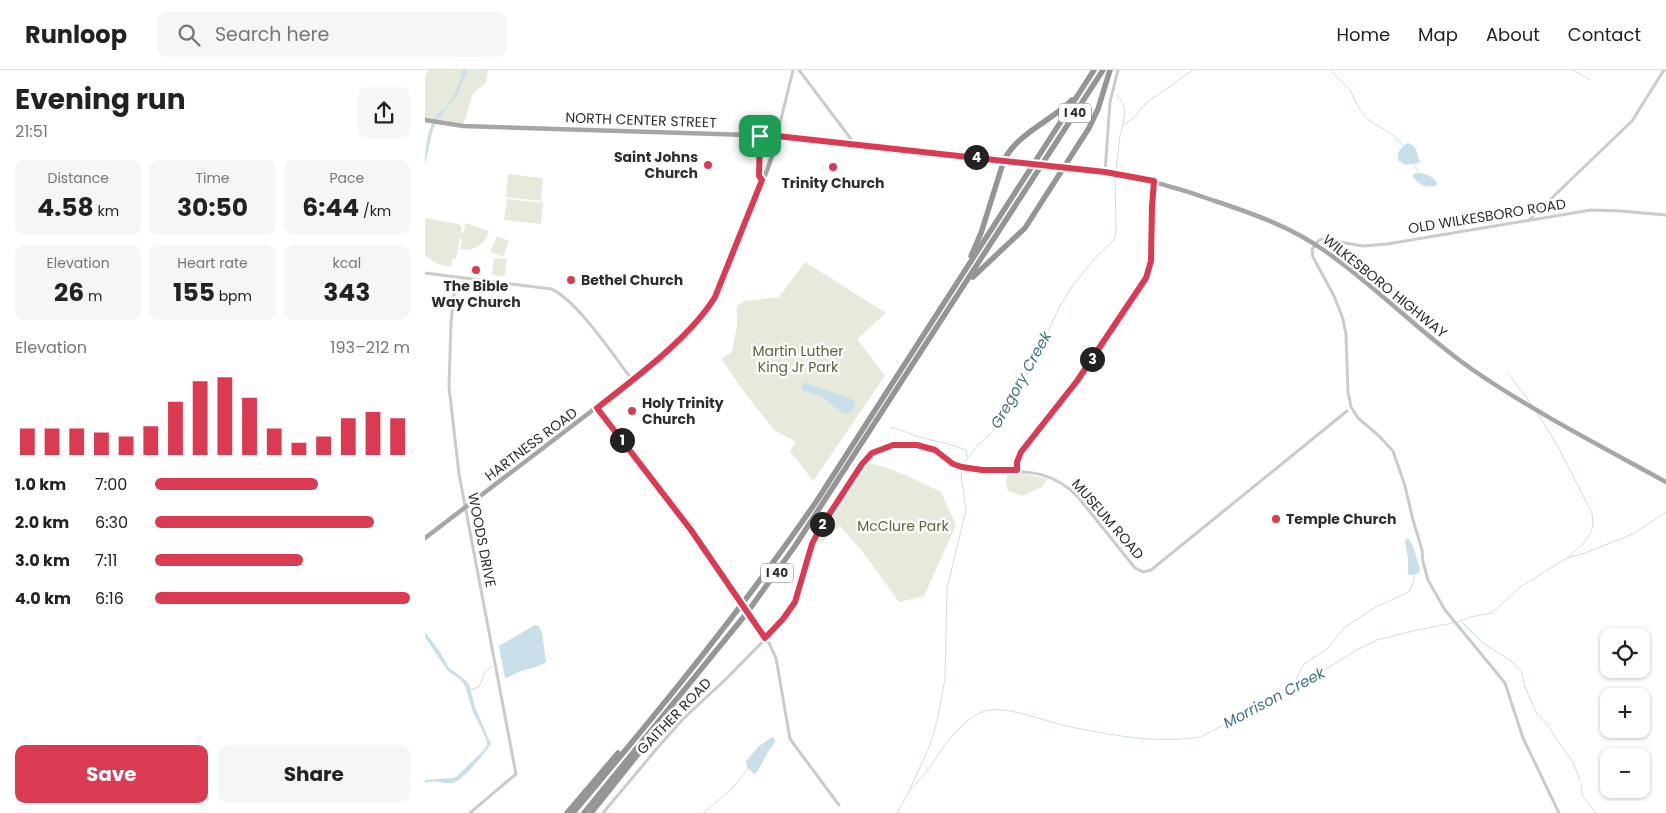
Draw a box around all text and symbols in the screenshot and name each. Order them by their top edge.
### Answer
search box [157,12,507,57]
text: Runloop [25,18,127,51]
icon: search [175,21,203,49]
text: Search here [215,21,329,48]
text: Home [1336,22,1390,47]
text: Map [1418,22,1458,47]
text: About [1486,22,1540,47]
text: Contact [1568,22,1641,47]
text: Evening run [15,80,186,119]
button: share [358,87,410,139]
road number: I 40 [1059,104,1091,122]
street label: NORTH CENTER STREET [565,107,717,133]
pin [739,115,781,157]
text: 21:51 [15,120,48,143]
icon: arrive [746,122,774,150]
pin: 4 [963,144,989,170]
place label: Saint Johns Church [614,147,698,183]
text: 4 [972,147,981,167]
marker: Saint Johns Church [702,159,714,171]
marker: Trinity Church [827,161,839,173]
text: Distance [47,168,109,188]
text: Time [195,168,230,188]
text: Pace [329,168,364,188]
place label: Trinity Church [782,173,884,193]
text: 4.58 [37,190,94,225]
text: 30:50 [177,190,248,225]
text: 6:44 [302,190,359,225]
street label: OLD WILKESBORO ROAD [1407,194,1567,238]
text: km [94,201,119,221]
text: /km [359,201,391,221]
street label: WILKESBORO HIGHWAY [1319,230,1451,342]
text: Elevation [47,253,110,273]
text: Heart rate [177,253,248,273]
text: kcal [333,253,361,273]
marker: The Bible Way Church [470,264,482,276]
place label: Bethel Church [581,270,683,290]
marker: Bethel Church [565,274,577,286]
text: 26 [54,275,84,310]
text: 155 [173,275,215,310]
text: 343 [323,275,370,310]
place label: The Bible Way Church [431,276,521,312]
text: m [84,286,102,306]
text: bpm [215,286,252,306]
water label: Gregory Creek [985,326,1057,432]
text: Elevation [15,336,87,359]
text: 193–212 m [330,336,410,359]
park label: Martin Luther King Jr Park [753,341,843,377]
pin: 3 [1079,346,1105,372]
text: 3 [1088,349,1097,369]
place label: Holy Trinity Church [642,393,724,429]
street label: HARTNESS ROAD [481,402,582,485]
marker: Holy Trinity Church [626,405,638,417]
pin: 1 [609,428,635,452]
text: 1 [620,430,625,450]
text: 1.0 km [15,473,66,496]
text: 7:00 [95,473,127,496]
street label: MUSEUM ROAD [1067,474,1149,564]
street label: WOODS DRIVE [463,491,501,589]
place label: Temple Church [1286,509,1396,529]
text: 2.0 km [15,511,69,534]
text: 6:30 [95,511,128,534]
pin: 2 [809,512,835,536]
marker: Temple Church [1270,513,1282,525]
text: 2 [819,514,827,534]
park label: McClure Park [857,516,949,536]
text: 3.0 km [15,549,70,572]
text: 7:11 [95,549,117,572]
road number: I 40 [761,563,793,582]
text: 4.0 km [15,587,71,610]
text: 6:16 [95,587,124,610]
map controls [1600,628,1650,798]
button: locate [1600,628,1650,678]
water label: Morrison Creek [1219,661,1329,733]
street label: GAITHER ROAD [632,673,716,759]
button: + [1600,688,1650,738]
button: Save [15,745,208,803]
button: Share [218,745,410,803]
button: − [1600,748,1650,798]

